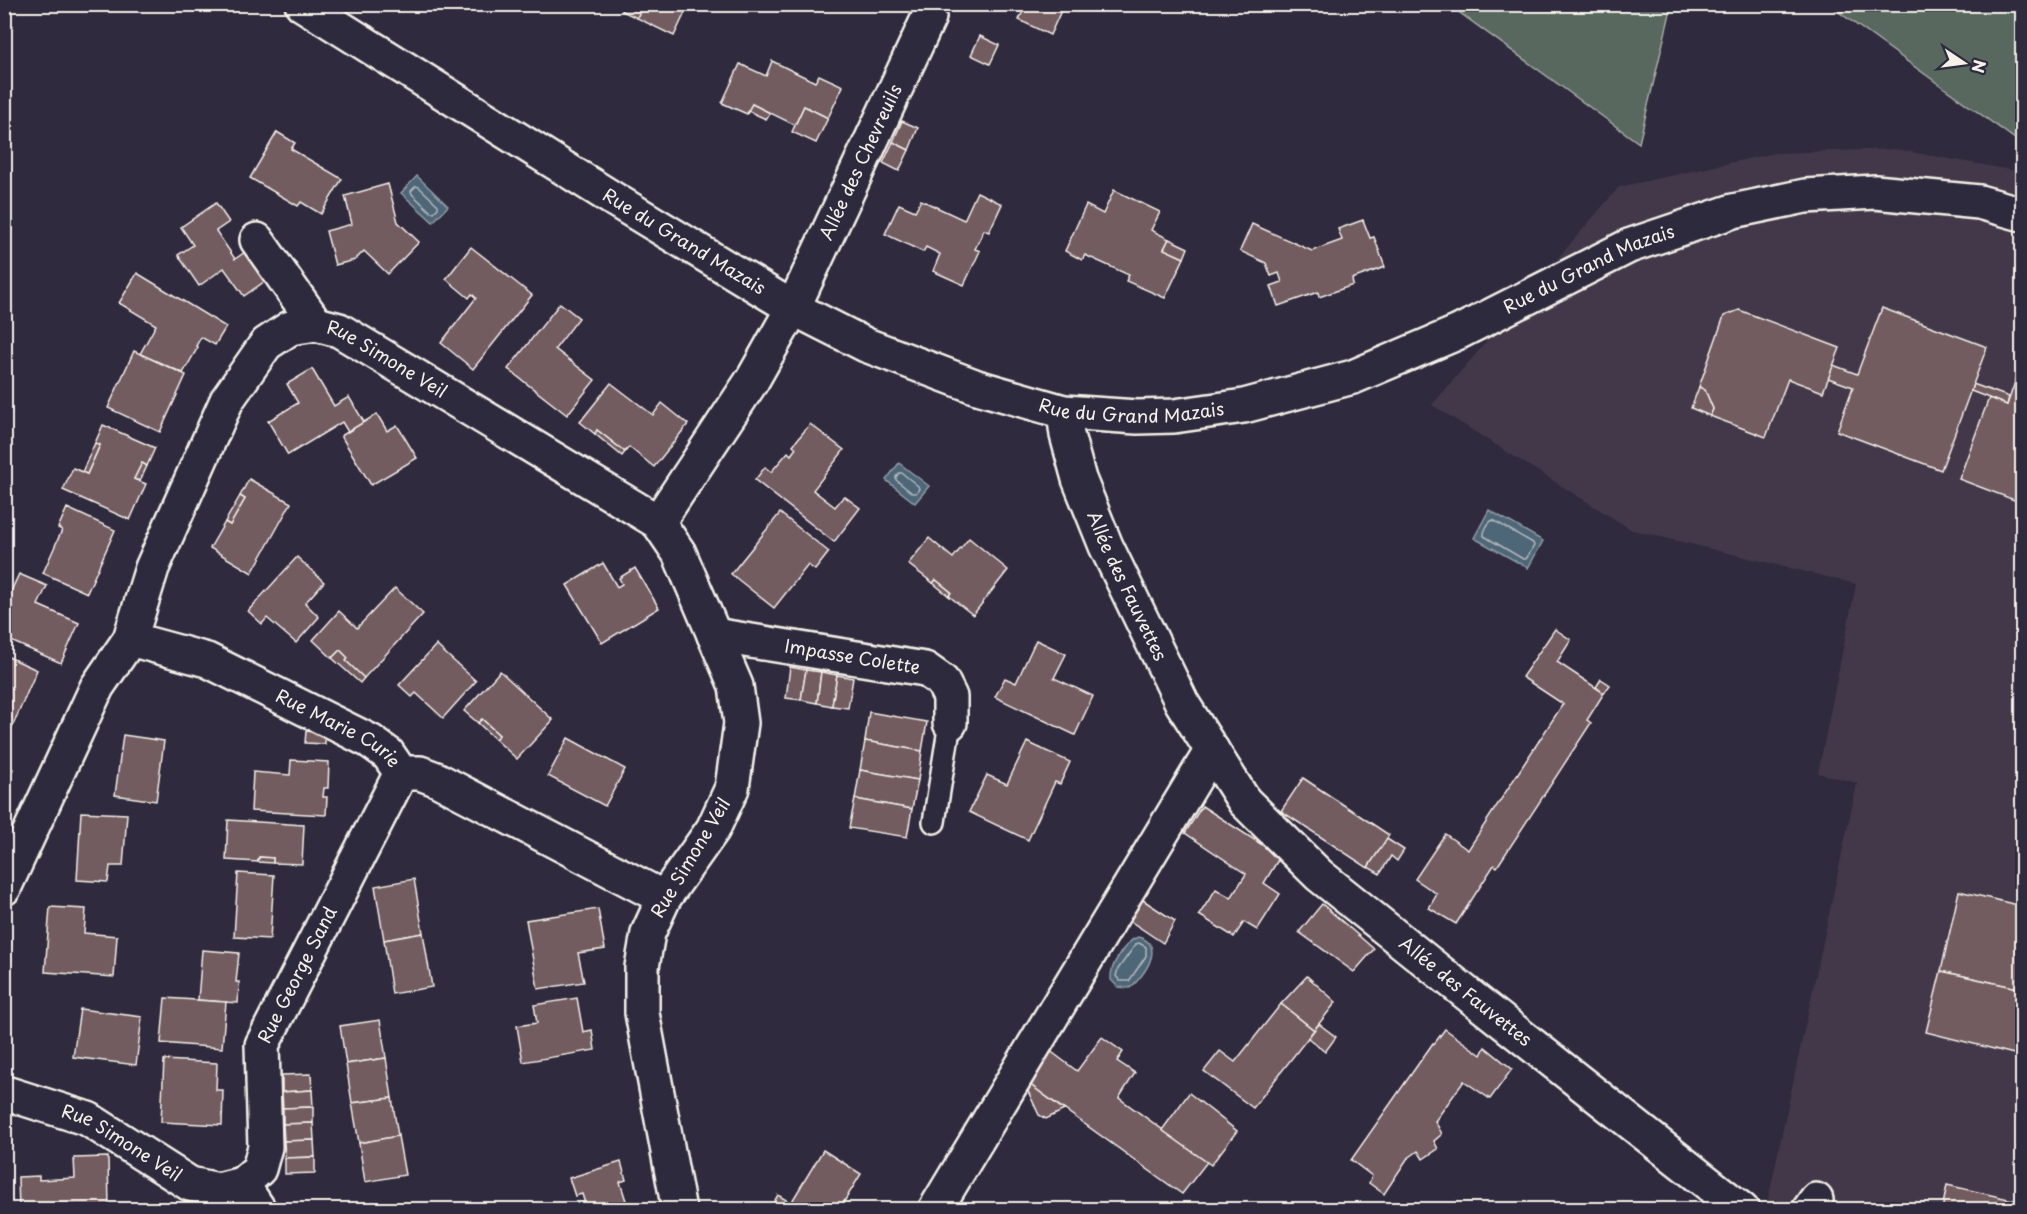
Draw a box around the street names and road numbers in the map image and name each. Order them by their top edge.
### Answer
street label: Allée des Chevreuils [812,79,908,244]
street label: Rue du Grand Mazais [598,181,772,300]
street label: Rue du Grand Mazais [1498,217,1678,320]
street label: Rue Simone Veil [324,312,453,404]
street label: Rue du Grand Mazais [1036,390,1226,429]
street label: Allée des Fauvettes [1081,507,1175,665]
street label: Impasse Colette [783,632,922,680]
street label: Rue Marie Curie [272,681,408,772]
street label: Rue Simone Veil [643,792,736,922]
street label: Rue George Sand [250,901,343,1048]
street label: Allée des Fauvettes [1394,929,1538,1052]
street label: Rue Simone Veil [59,1097,188,1187]

